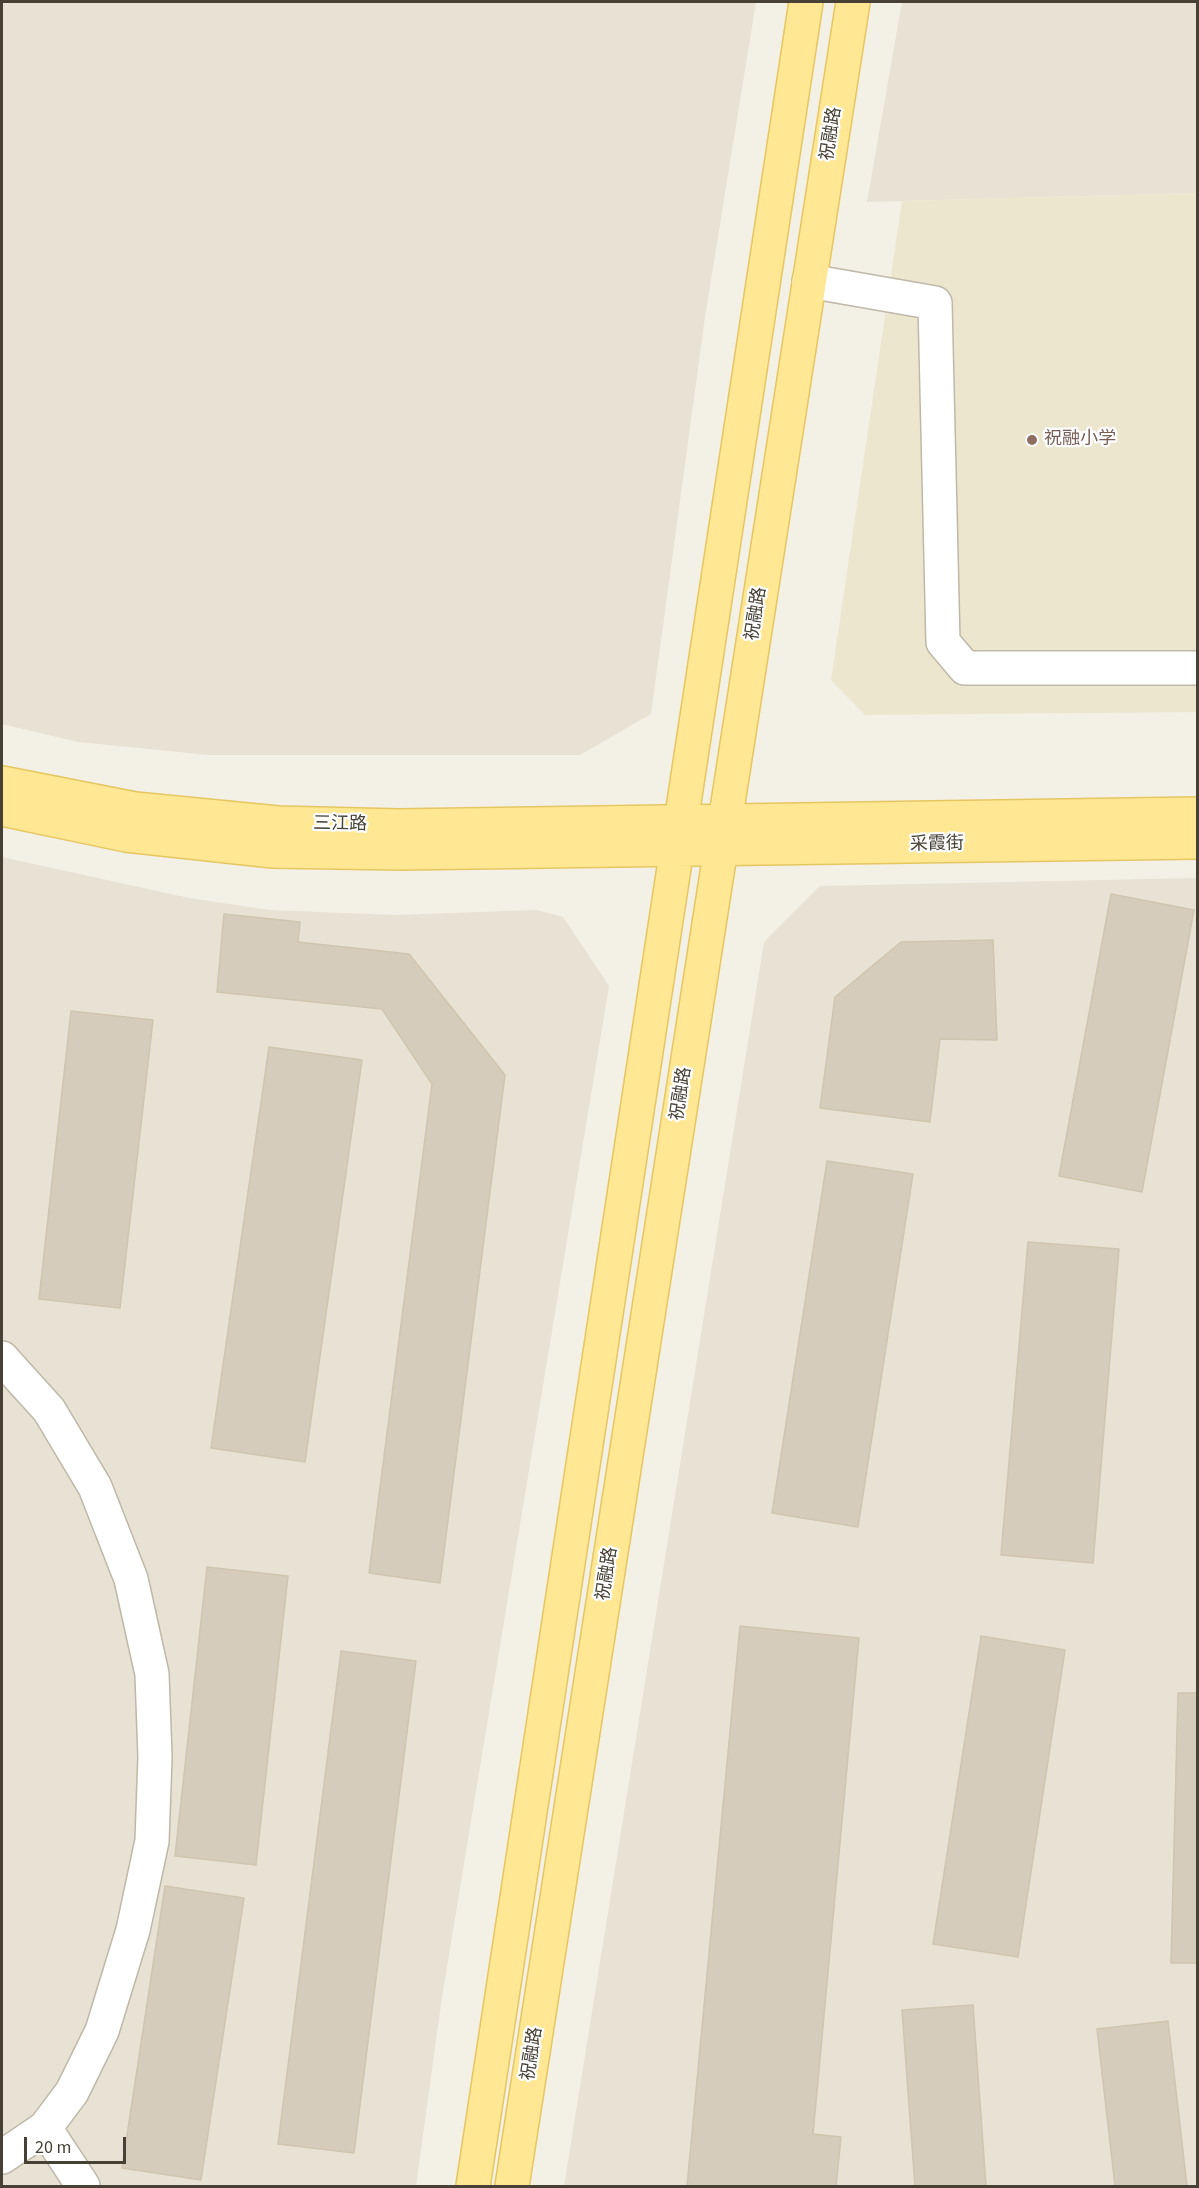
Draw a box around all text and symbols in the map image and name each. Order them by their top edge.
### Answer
street label: 祝融路 [817,106,847,162]
place label: 祝融小学 [1044,429,1116,451]
marker: 祝融小学 [1025,433,1039,447]
street label: 祝融路 [742,586,772,642]
street label: 三江路 [313,814,367,836]
street label: 采霞街 [910,834,964,856]
street label: 祝融路 [667,1066,697,1122]
street label: 祝融路 [593,1546,623,1602]
street label: 祝融路 [518,2026,548,2082]
scale bar [27,2125,129,2163]
text: 20 m [35,2135,71,2160]

